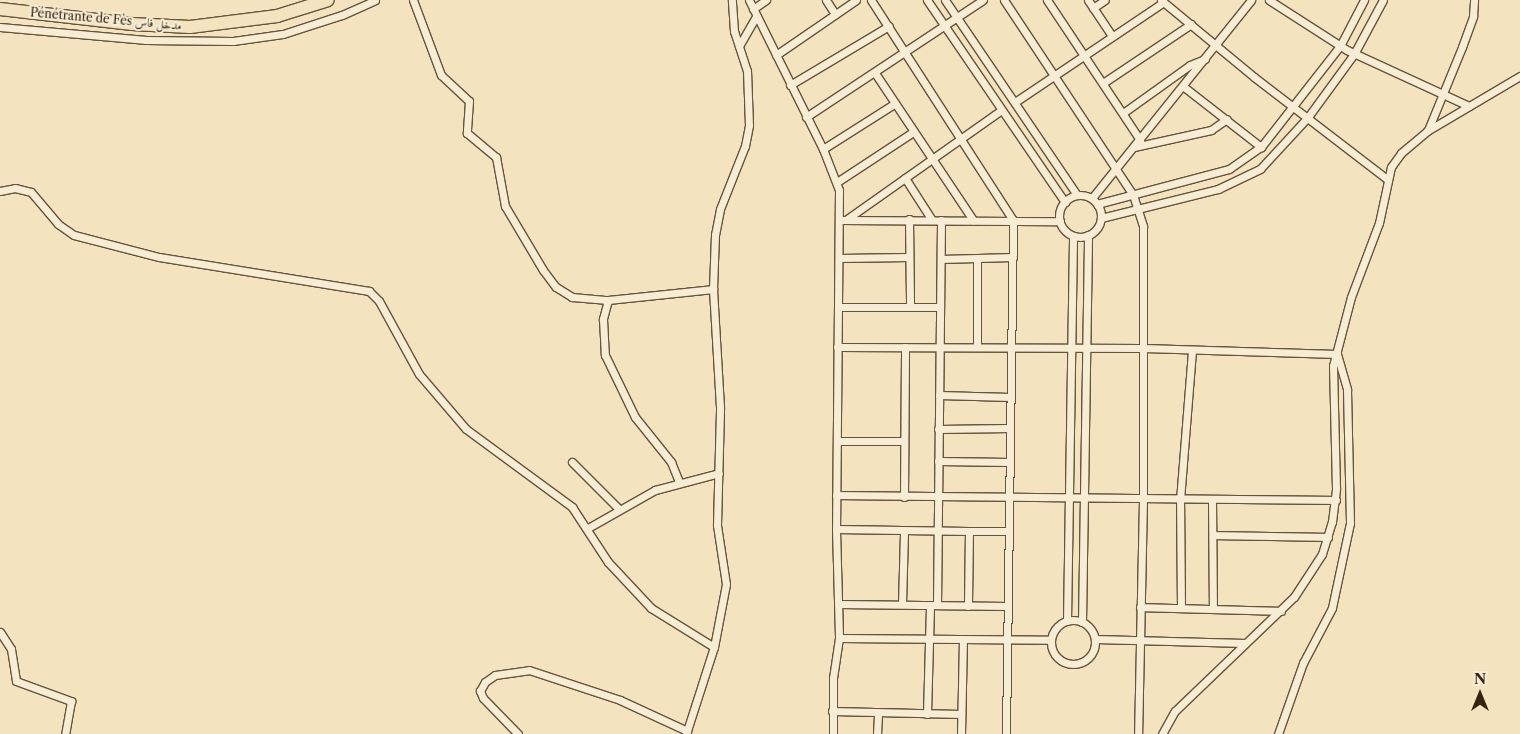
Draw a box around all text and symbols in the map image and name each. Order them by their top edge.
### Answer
street label: Pénétrante de Fès مدخل فاس [30,5,182,33]
north arrow [1455,669,1505,719]
text: N [1474,670,1486,688]

